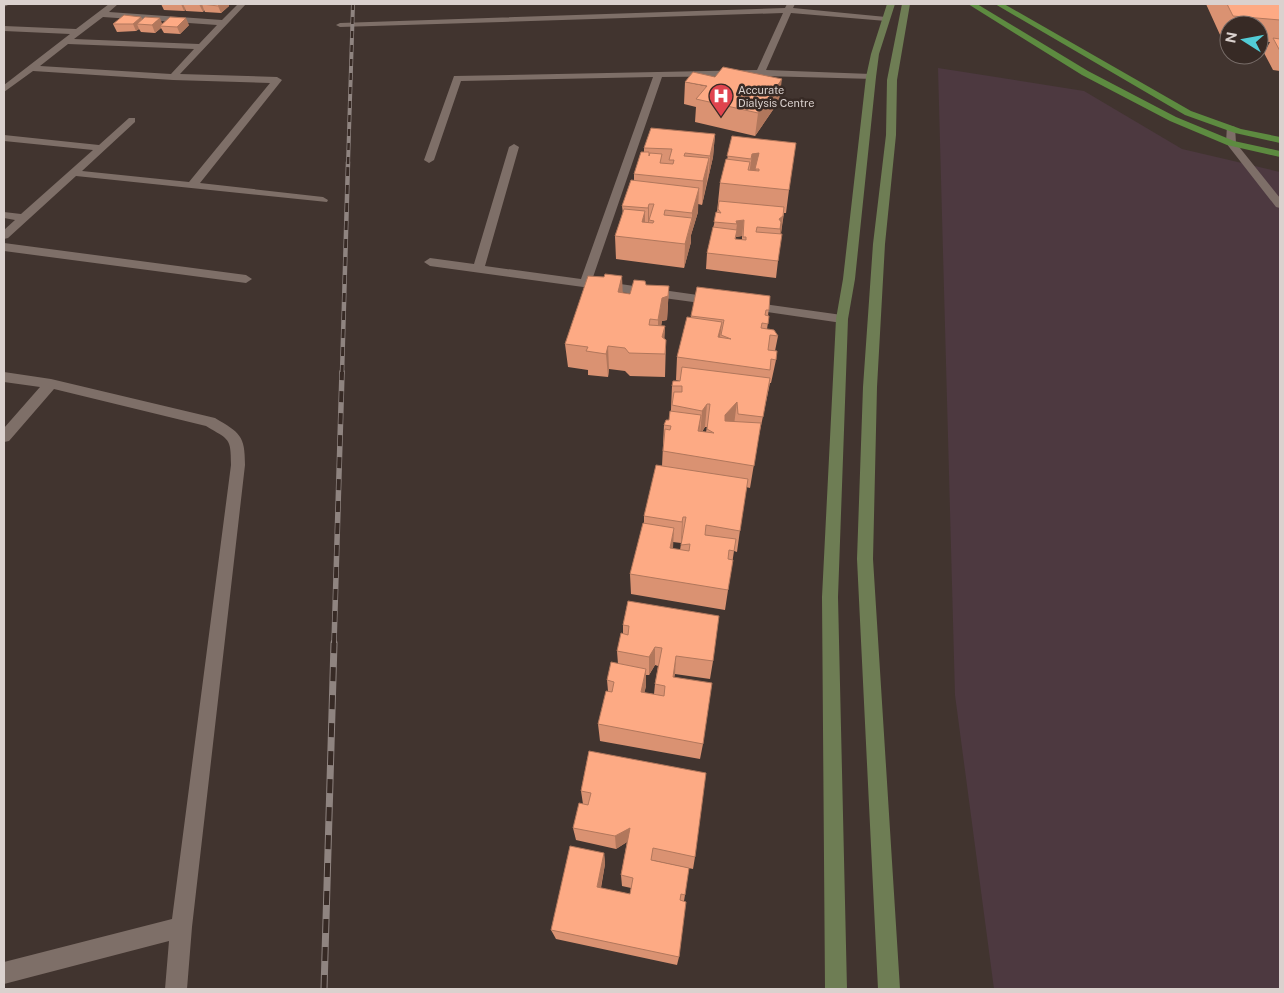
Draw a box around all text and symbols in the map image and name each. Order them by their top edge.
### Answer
north arrow [1219,15,1269,65]
text: N [1222,31,1240,44]
hospital icon: Accurate Dialysis Centre [708,83,734,117]
place label: Accurate Dialysis Centre [738,84,814,109]

